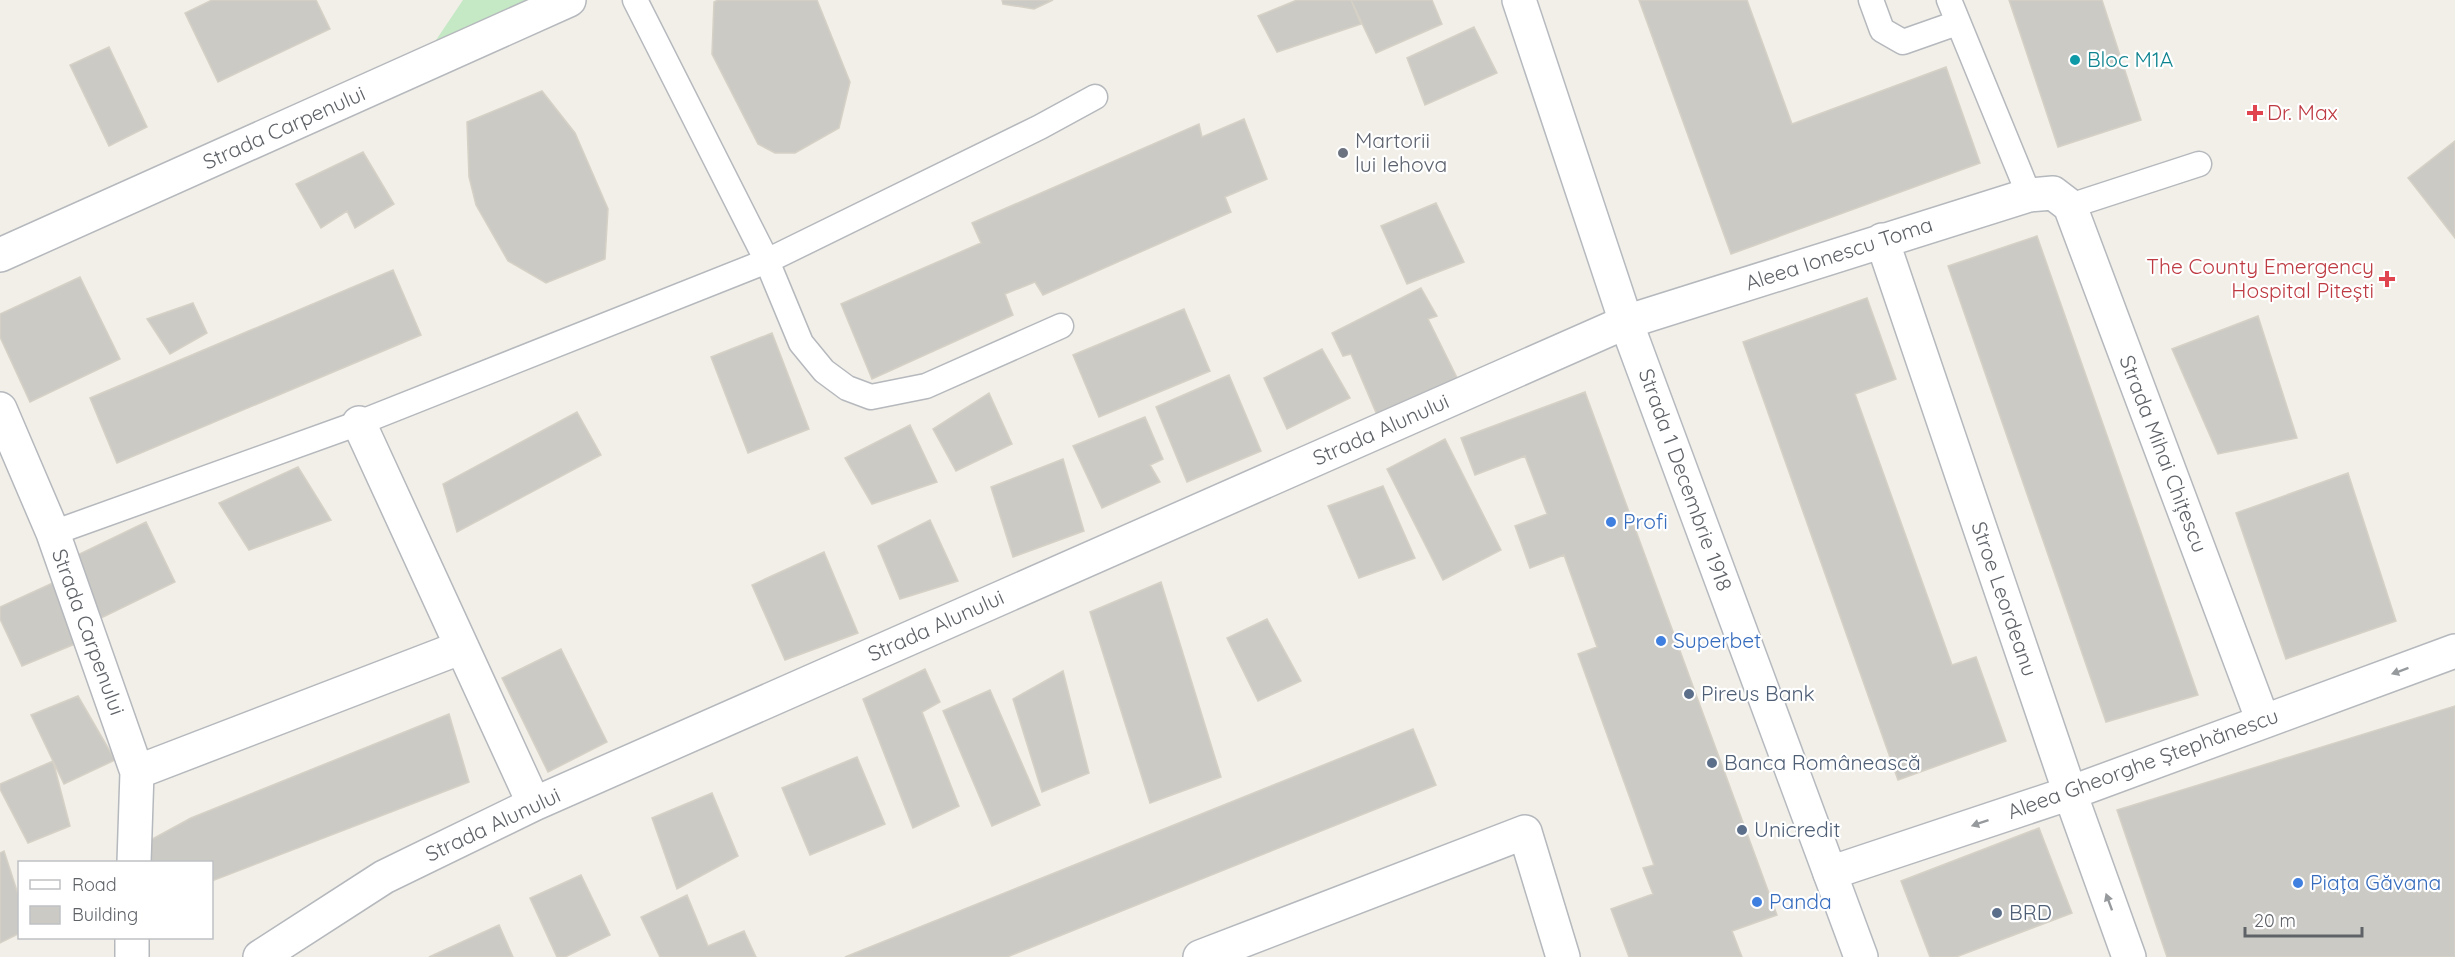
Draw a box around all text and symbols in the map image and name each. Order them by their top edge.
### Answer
place label: Bloc M1A [2087,46,2173,72]
marker: Bloc M1A [2068,53,2082,67]
street label: Strada Carpenului [198,80,369,175]
place label: Dr. Max [2267,99,2338,125]
marker: Dr. Max [2248,106,2262,120]
place label: Martorii lui Iehova [1355,127,1447,177]
marker: Martorii lui Iehova [1336,146,1350,160]
street label: Aleea Ionescu Toma [1742,210,1936,296]
place label: The County Emergency Hospital Pitești [2146,253,2374,303]
marker: The County Emergency Hospital Pitești [2378,270,2396,288]
street label: Strada Mihai Chițescu [2114,351,2214,556]
street label: Strada 1 Decembrie 1918 [1634,365,1738,594]
street label: Strada Alunului [1309,387,1453,471]
place label: Profi [1623,508,1668,534]
marker: Profi [1604,515,1618,529]
street label: Stroe Leordeanu [1966,518,2044,679]
street label: Strada Carpenului [47,545,131,718]
street label: Strada Alunului [864,583,1008,667]
place label: Superbet [1673,627,1761,653]
marker: Superbet [1654,634,1668,648]
one-way arrow [2391,667,2409,677]
place label: Pireus Bank [1701,680,1815,706]
marker: Pireus Bank [1682,687,1696,701]
street label: Aleea Gheorghe Ștephănescu [2004,702,2282,824]
place label: Banca Românească [1724,749,1921,775]
marker: Banca Românească [1705,756,1719,770]
street label: Strada Alunului [421,781,564,867]
place label: Unicredit [1754,816,1840,842]
one-way arrow [1971,819,1989,829]
marker: Unicredit [1735,823,1749,837]
legend [18,861,213,939]
place label: Piața Găvana [2310,869,2441,895]
text: Road [72,873,117,896]
marker: Piața Găvana [2291,876,2305,890]
place label: Panda [1769,888,1832,914]
one-way arrow [2104,893,2113,911]
marker: Panda [1750,895,1764,909]
place label: BRD [2009,899,2052,925]
scale bar [2245,900,2362,938]
text: Building [72,903,138,926]
marker: BRD [1990,906,2004,920]
text: 20 m [2254,909,2296,932]

